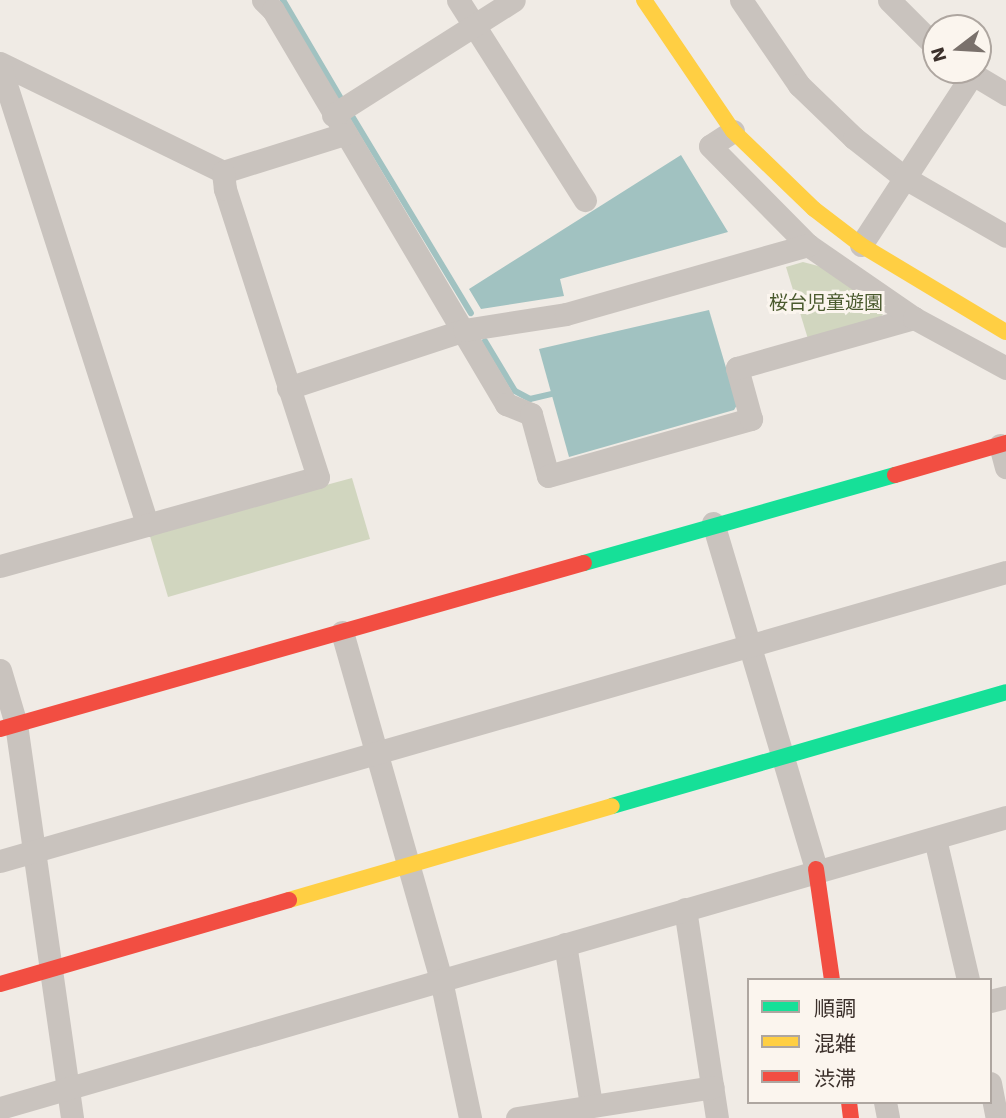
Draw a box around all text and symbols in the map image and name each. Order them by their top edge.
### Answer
north arrow [922,14,992,84]
text: N [925,45,951,65]
park label: 桜台児童遊園 [769,292,883,314]
legend [747,978,992,1104]
text: 順調 [814,996,856,1021]
text: 混雑 [814,1031,856,1056]
text: 渋滞 [814,1066,856,1091]

